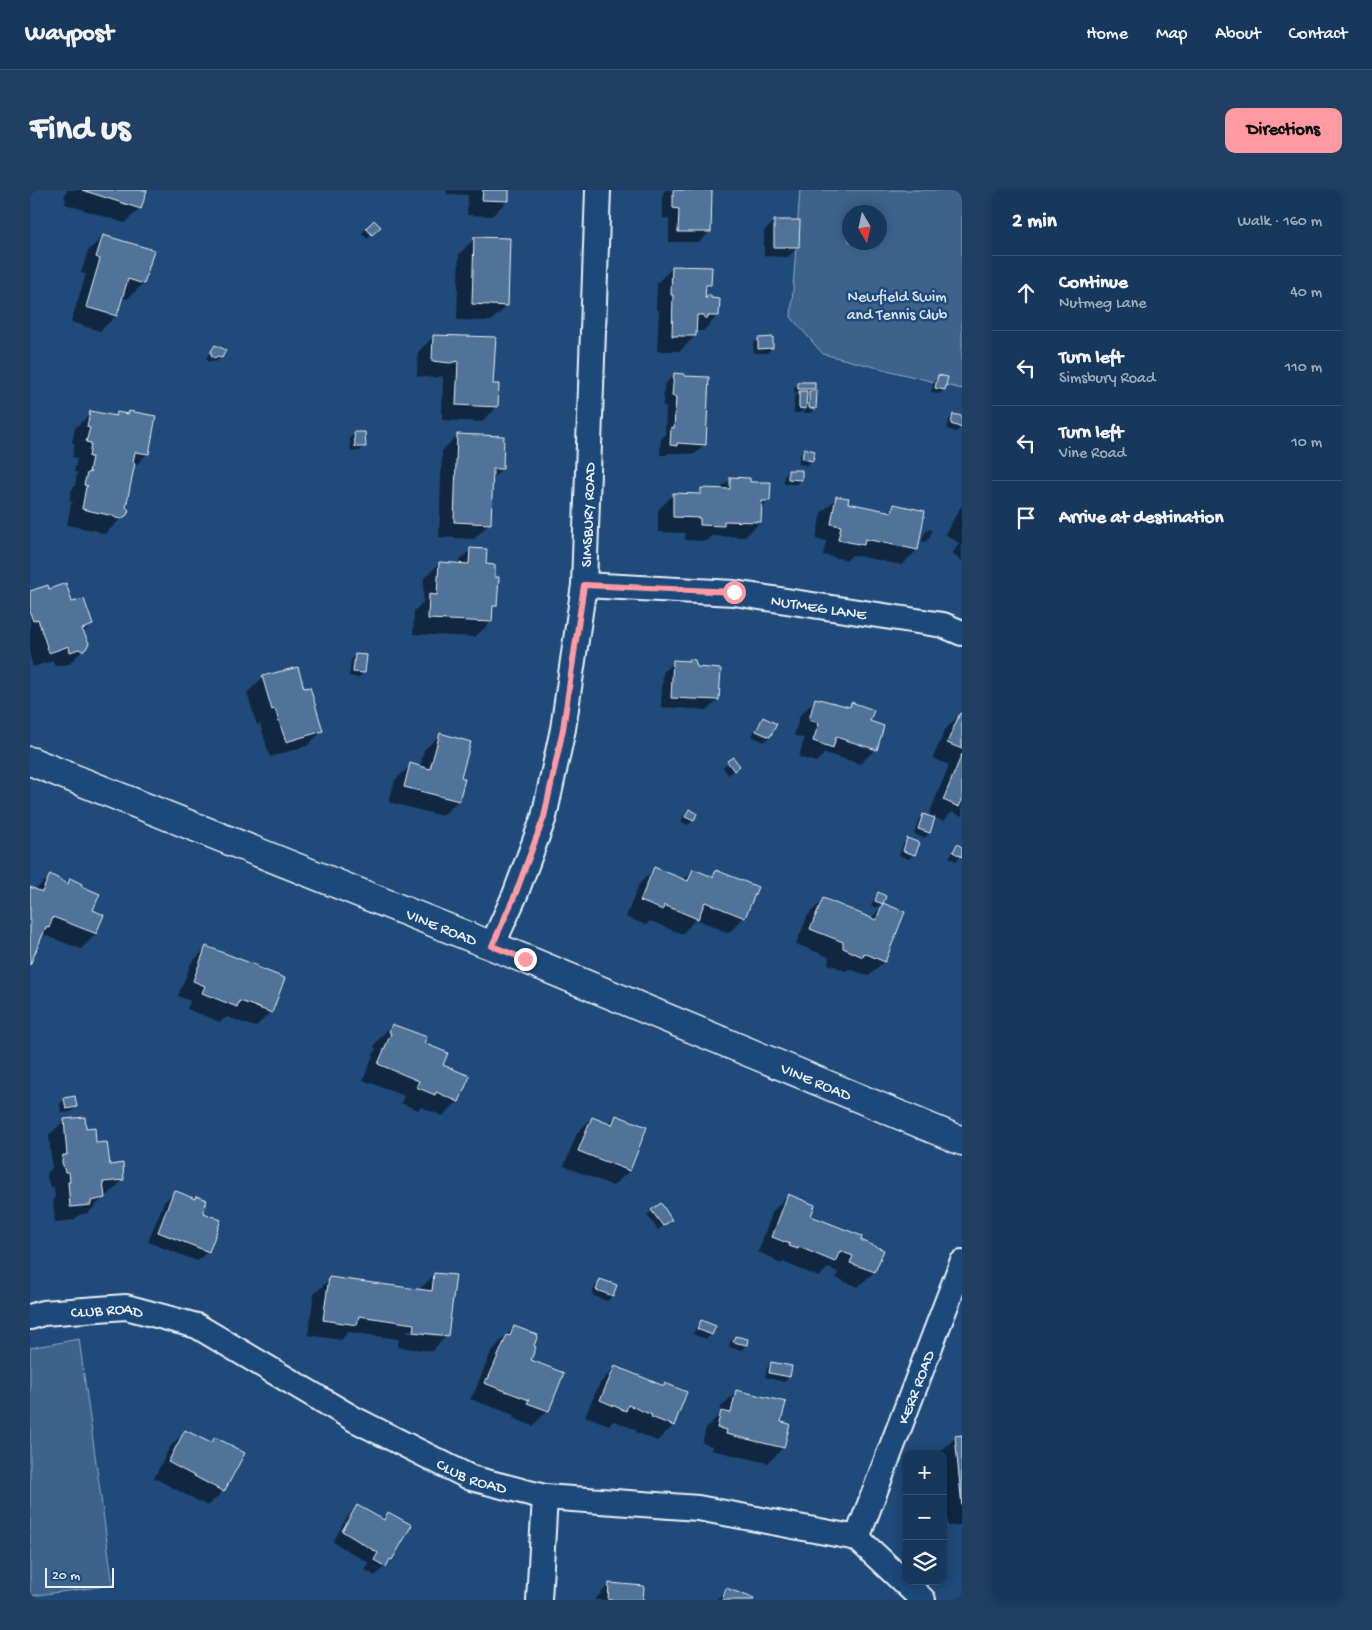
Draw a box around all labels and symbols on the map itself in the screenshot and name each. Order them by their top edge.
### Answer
north arrow [842,205,887,250]
park label: Newfield Swim and Tennis Club [847,289,948,326]
street label: SIMSBURY ROAD [579,462,601,568]
route start [723,581,746,604]
street label: NUTMEG LANE [769,593,868,626]
street label: VINE ROAD [402,906,480,952]
route end [514,948,537,971]
street label: VINE ROAD [776,1060,854,1107]
street label: CLUB ROAD [70,1301,145,1324]
street label: KERR ROAD [895,1348,941,1427]
street label: CLUB ROAD [432,1456,509,1500]
scale bar [45,1565,114,1588]

